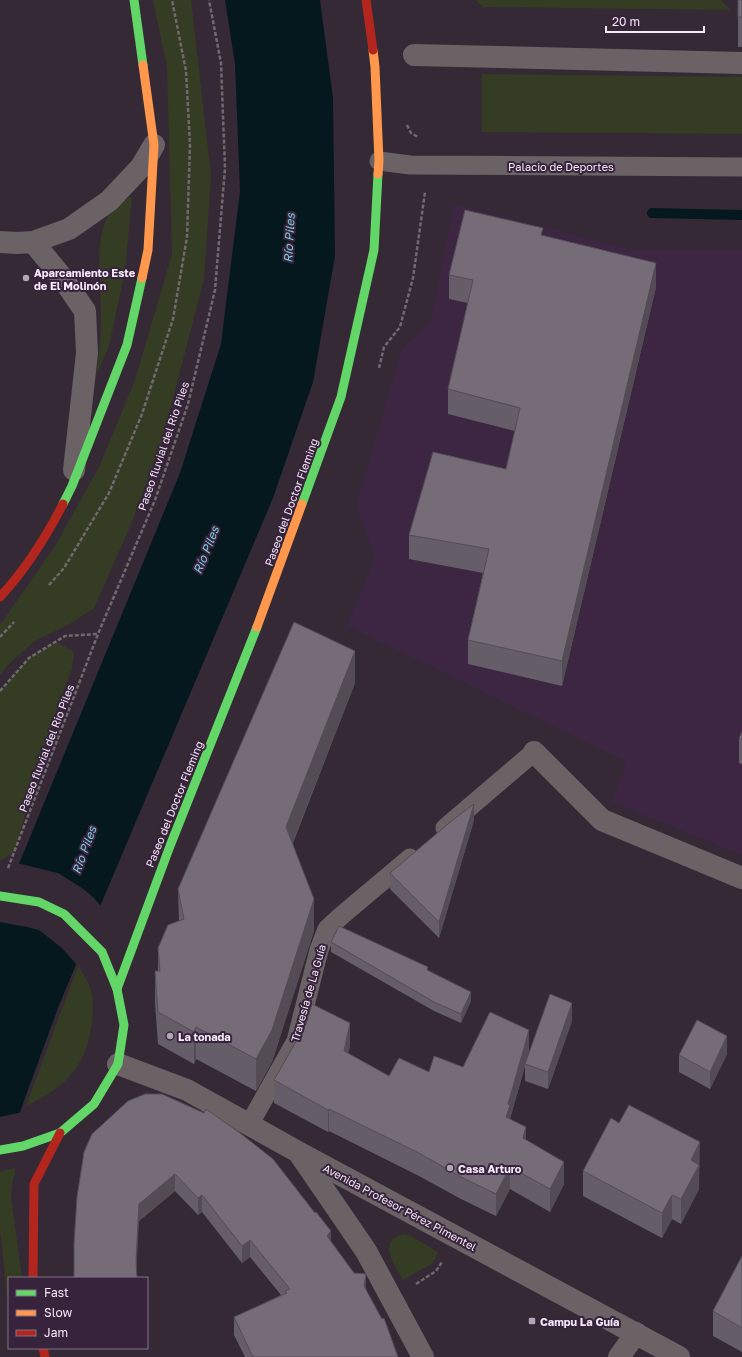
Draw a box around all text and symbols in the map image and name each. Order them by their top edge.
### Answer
scale bar [606,8,704,34]
text: 20 m [612,14,640,29]
street label: Palacio de Deportes [508,160,614,173]
water label: Río Piles [280,212,298,263]
place label: Aparcamiento Este de El Molinón [34,266,136,292]
marker: Aparcamiento Este de El Molinón [21,273,31,283]
street label: Paseo fluvial del Rio Piles [135,380,191,512]
street label: Paseo del Doctor Fleming [262,436,320,568]
water label: Río Piles [190,524,222,576]
street label: Paseo fluvial del Rio Piles [16,682,76,814]
street label: Paseo del Doctor Fleming [143,739,205,869]
water label: Río Piles [68,823,100,876]
street label: Travesía de La Guía [288,943,328,1043]
place label: La tonada [178,1030,231,1043]
marker: La tonada [165,1031,175,1041]
street label: Avenida Profesor Pérez Pimentel [321,1161,479,1253]
place label: Casa Arturo [458,1162,522,1175]
marker: Casa Arturo [445,1163,455,1173]
legend [8,1277,148,1349]
text: Fast [44,1285,69,1300]
text: Slow [44,1305,72,1320]
place label: Campu La Guía [540,1315,619,1328]
marker: Campu La Guía [527,1316,537,1326]
text: Jam [44,1325,68,1340]

